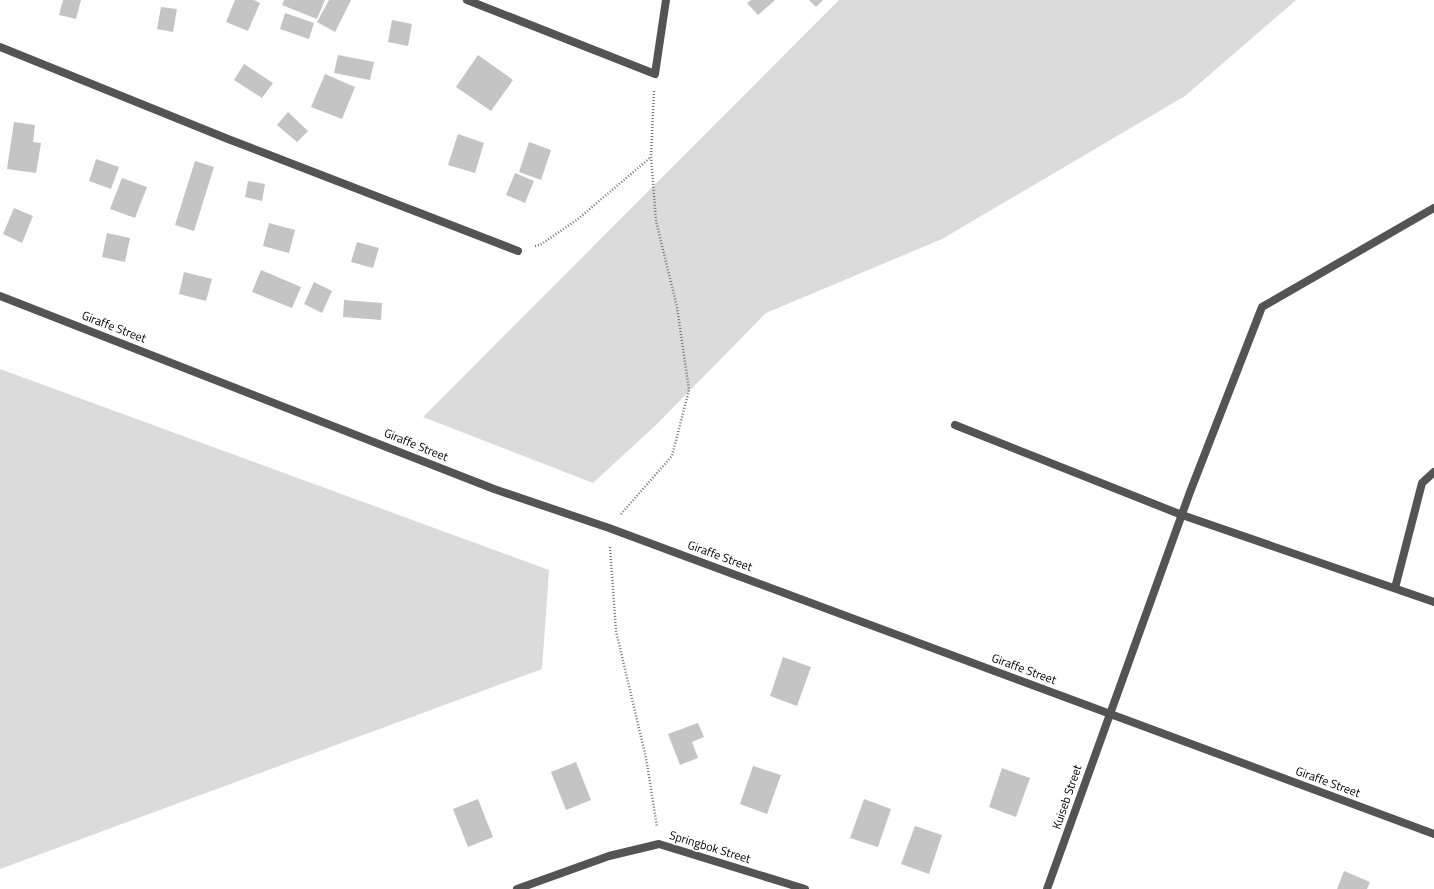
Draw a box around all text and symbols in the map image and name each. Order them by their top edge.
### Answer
street label: Giraffe Street [79,306,150,348]
street label: Giraffe Street [381,423,452,466]
street label: Giraffe Street [685,535,756,576]
street label: Giraffe Street [989,648,1060,689]
street label: Kuiseb Street [1047,761,1087,832]
street label: Giraffe Street [1293,761,1364,802]
street label: Springbok Street [667,825,754,868]

